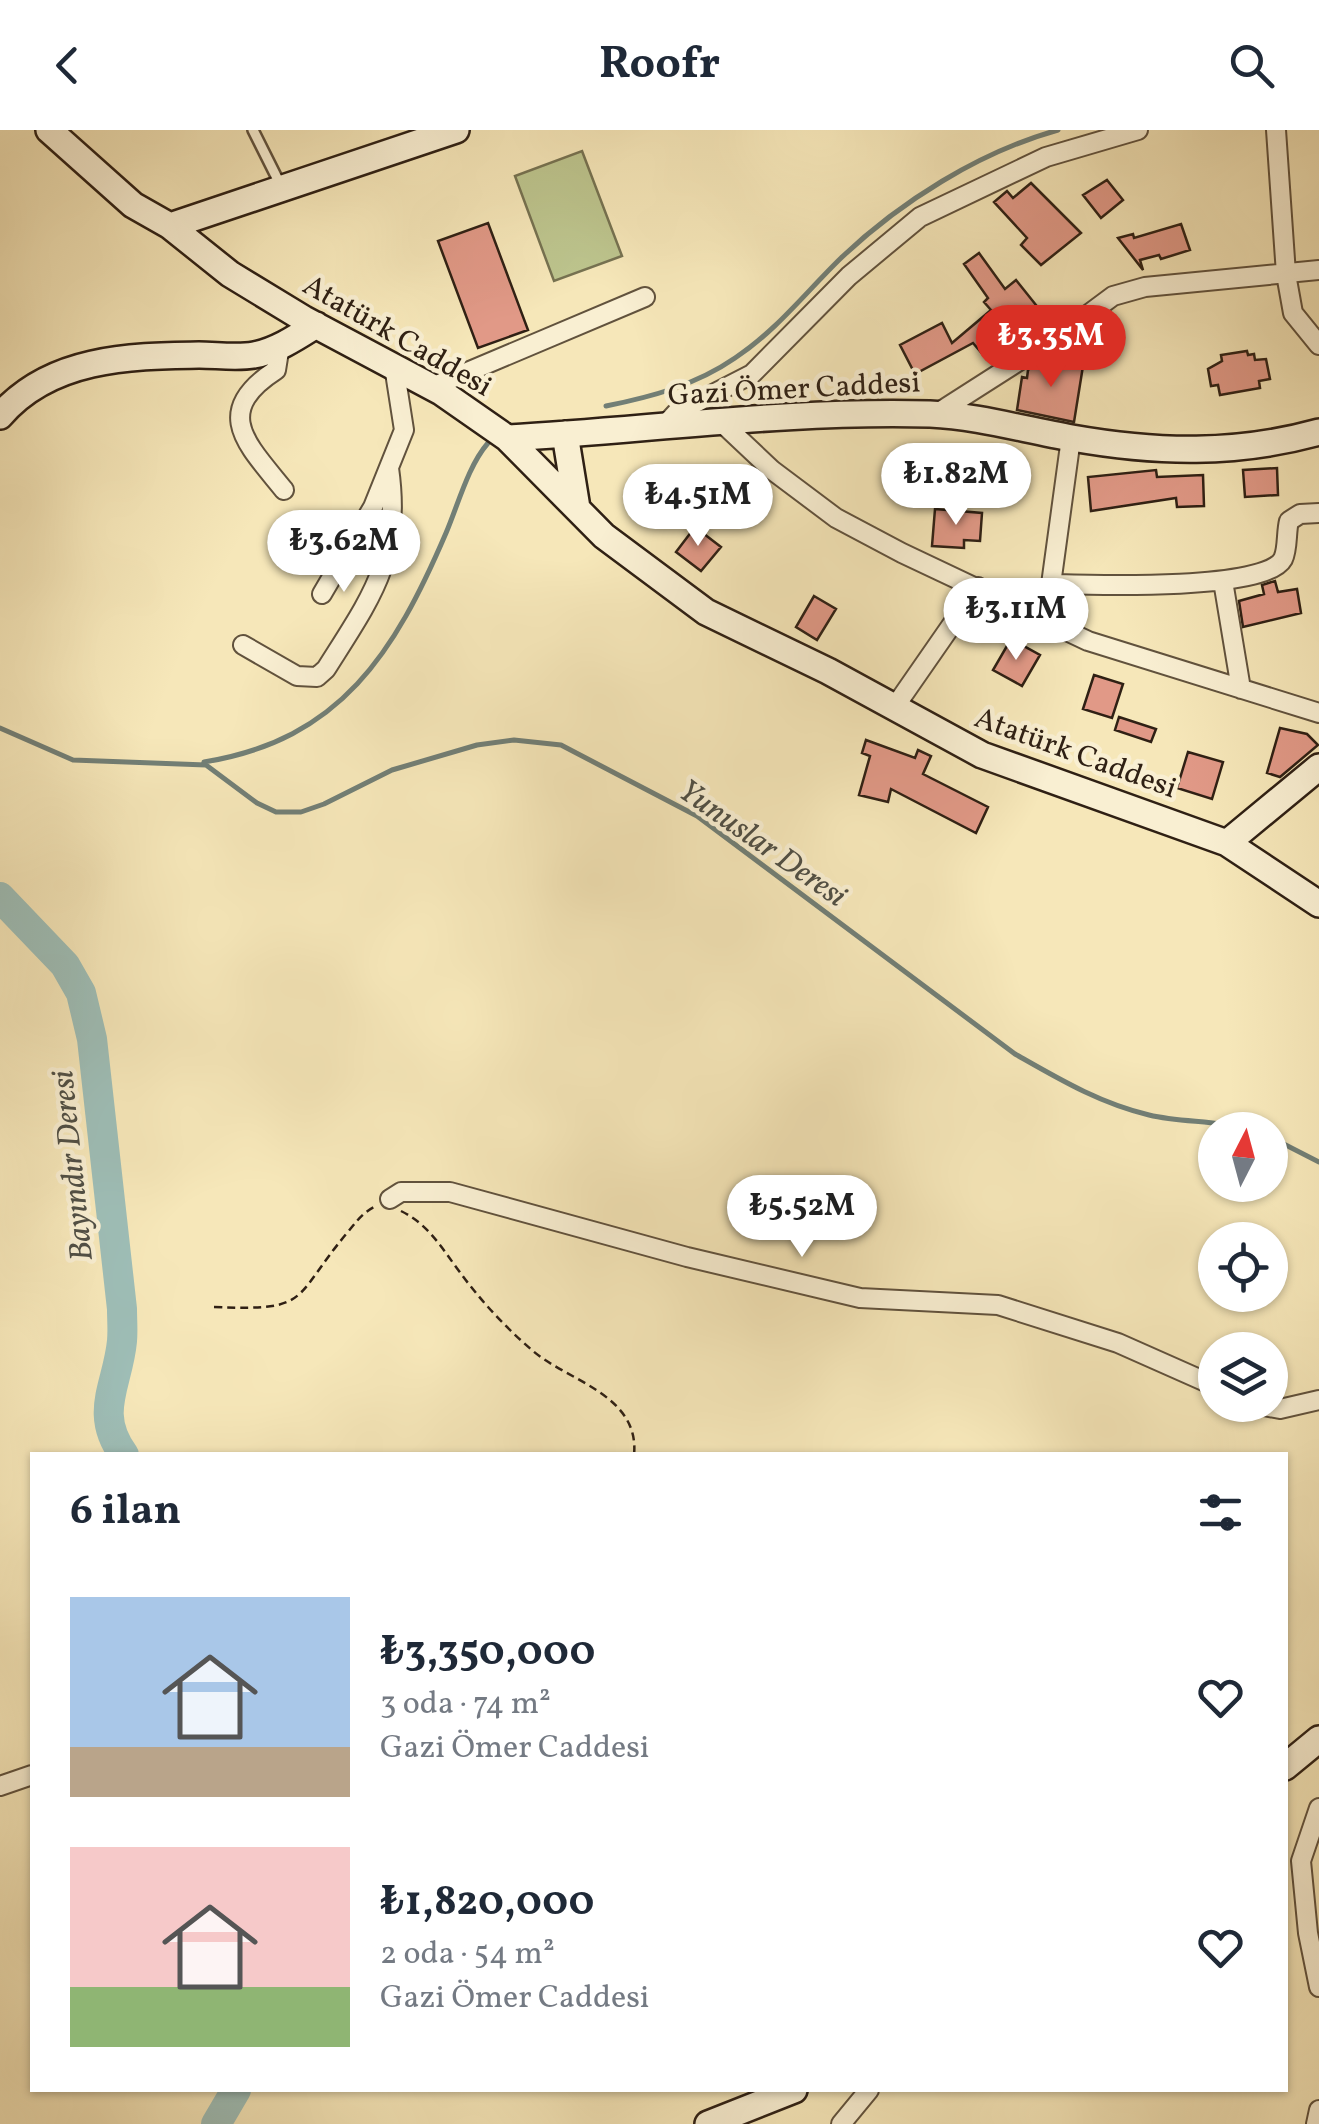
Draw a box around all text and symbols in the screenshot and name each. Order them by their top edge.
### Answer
text: Roofr [599,34,720,97]
icon: back [40,38,95,93]
icon: search [1224,38,1279,93]
street label: Atatürk Caddesi [294,265,500,408]
pin: ₺3.35M [970,305,1132,390]
text: ₺3.35M [998,315,1104,359]
street label: Gazi Ömer Caddesi [667,362,921,418]
pin: ₺1.82M [875,443,1037,528]
text: ₺1.82M [903,453,1009,497]
pin: ₺4.51M [617,464,779,549]
text: ₺4.51M [645,474,751,518]
pin: ₺3.62M [263,510,425,595]
text: ₺3.62M [289,520,399,564]
pin: ₺3.11M [935,578,1097,663]
text: ₺3.11M [966,588,1067,632]
street label: Atatürk Caddesi [968,698,1182,810]
water label: Yunuslar Deresi [668,770,855,919]
water label: Bayındır Deresi [42,1067,106,1263]
north arrow [1198,1112,1288,1202]
map controls [1198,1112,1288,1422]
pin: ₺5.52M [721,1175,883,1260]
text: ₺5.52M [749,1185,855,1229]
button: locate [1198,1222,1288,1312]
button: layers [1198,1332,1288,1422]
text: 6 ilan [70,1483,181,1542]
icon: filters [1193,1485,1248,1540]
text: ₺3,350,000 [380,1624,595,1683]
icon: home [150,1637,270,1757]
icon: heart [1193,1670,1248,1725]
text: 3 oda · 74 m² [380,1683,551,1727]
text: Gazi Ömer Caddesi [380,1727,650,1771]
text: ₺1,820,000 [380,1874,594,1933]
icon: home [150,1887,270,2007]
icon: heart [1193,1920,1248,1975]
text: 2 oda · 54 m² [380,1933,555,1977]
text: Gazi Ömer Caddesi [380,1977,650,2021]

